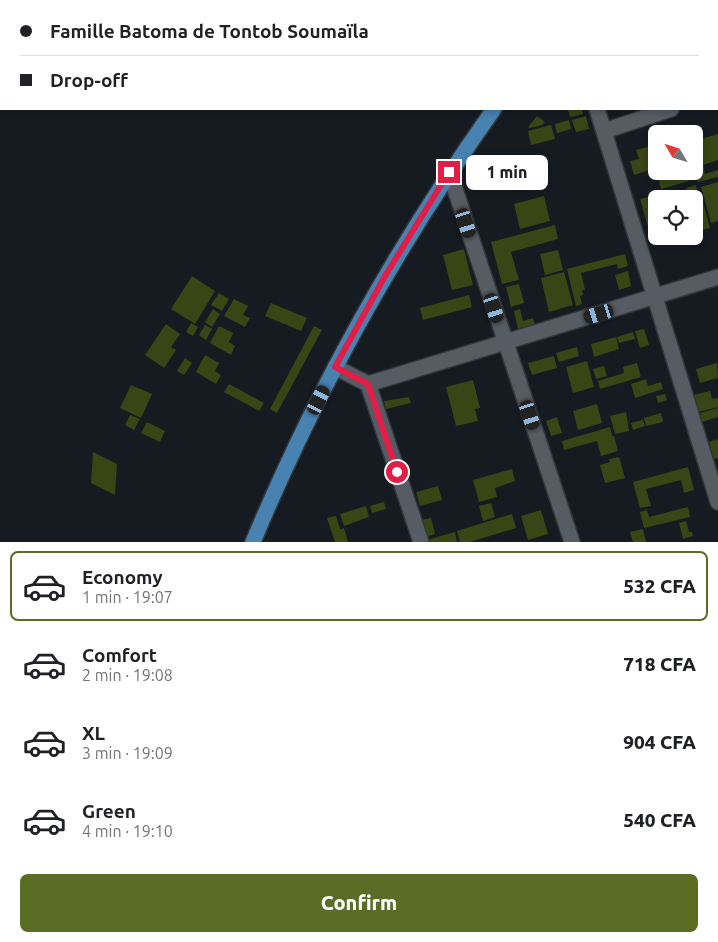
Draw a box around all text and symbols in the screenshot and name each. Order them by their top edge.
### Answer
text: Famille Batoma de Tontob Soumaïla [50,20,369,42]
text: Drop-off [50,69,128,91]
north arrow [648,125,702,180]
map controls [648,125,703,245]
callout: 1 min [466,154,549,190]
route end [438,161,460,183]
text: 1 min [487,163,527,181]
button: locate [648,190,703,245]
car [454,206,477,240]
car [482,291,505,325]
car [582,302,615,326]
car [305,383,332,417]
car [518,398,541,432]
route start [386,461,408,483]
icon: car [22,564,67,609]
text: Economy [82,566,163,588]
text: 532 CFA [623,575,696,597]
text: 1 min · 19:07 [82,588,173,606]
icon: car [22,642,67,687]
text: Comfort [82,644,157,666]
text: 718 CFA [623,653,696,675]
text: 2 min · 19:08 [82,666,173,684]
icon: car [22,720,67,765]
text: XL [82,722,105,744]
text: 904 CFA [623,731,696,753]
text: 3 min · 19:09 [82,744,173,762]
icon: car [22,798,67,843]
text: Green [82,800,136,822]
text: 540 CFA [623,809,696,831]
text: 4 min · 19:10 [82,822,173,840]
button: Confirm [20,874,698,932]

